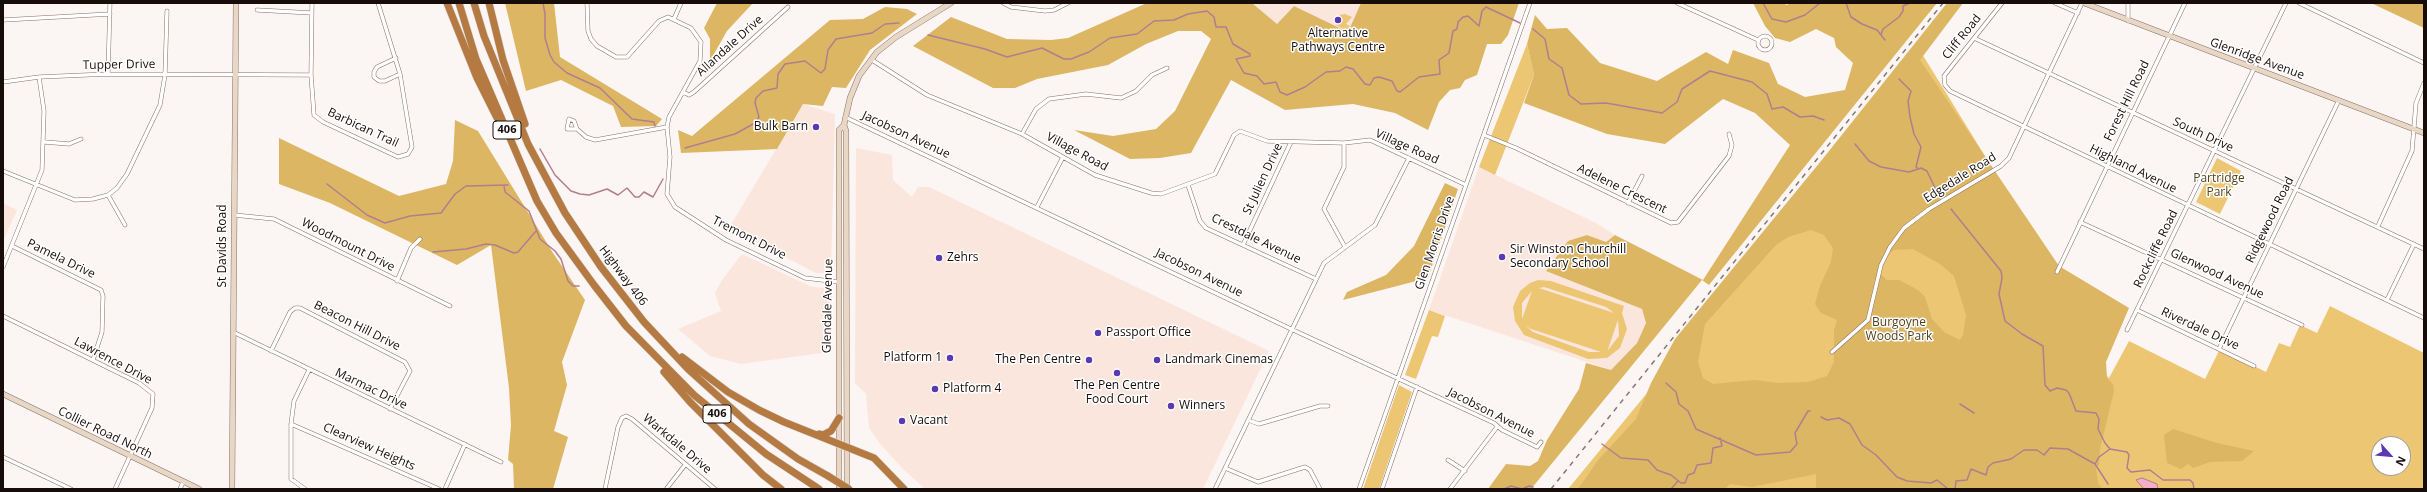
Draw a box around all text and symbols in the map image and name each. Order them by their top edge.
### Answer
street label: Cliff Road [1940,12,1984,62]
street label: Allandale Drive [694,13,766,79]
marker: Alternative Pathways Centre [1333,15,1343,25]
place label: Alternative Pathways Centre [1291,27,1385,55]
street label: Glenridge Avenue [2208,35,2306,83]
street label: Tupper Drive [82,57,156,73]
street label: Forest Hill Road [2101,58,2153,144]
street label: Barbican Trail [325,105,401,151]
street label: Jacobson Avenue [860,108,952,162]
street label: South Drive [2170,115,2236,155]
place label: Bulk Barn [754,120,808,134]
road number: 406 [493,121,521,139]
marker: Bulk Barn [811,122,821,132]
street label: Village Road [1373,127,1441,167]
street label: Village Road [1044,130,1110,174]
street label: St Julien Drive [1240,141,1286,217]
street label: Highland Avenue [2087,142,2179,196]
street label: Edgedale Road [1921,150,1999,206]
street label: Adelene Crescent [1575,161,1669,217]
park label: Partridge Park [2193,172,2245,200]
street label: Ridgewood Road [2243,175,2297,265]
street label: Glen Morris Drive [1412,194,1458,292]
street label: St Davids Road [216,204,230,288]
street label: Rockcliffe Road [2131,208,2181,290]
street label: Crestdale Avenue [1209,211,1303,267]
street label: Tremont Drive [710,213,788,263]
street label: Woodmount Drive [299,215,397,275]
street label: Pamela Drive [25,236,97,282]
street label: Highway 406 [596,243,650,309]
place label: Sir Winston Churchill Secondary School [1510,243,1626,271]
street label: Jacobson Avenue [1153,246,1245,300]
street label: Glenwood Avenue [2168,246,2266,302]
place label: Zehrs [947,251,979,265]
marker: Sir Winston Churchill Secondary School [1497,252,1507,262]
marker: Zehrs [934,253,944,263]
street label: Glendale Avenue [820,259,836,353]
street label: Beacon Hill Drive [311,298,403,354]
street label: Riverdale Drive [2159,305,2241,353]
park label: Burgoyne Woods Park [1866,316,1932,344]
place label: Passport Office [1106,326,1191,340]
marker: Passport Office [1093,328,1103,338]
street label: Lawrence Drive [72,334,154,388]
place label: Platform 1 [884,351,942,365]
marker: Platform 1 [945,353,955,363]
place label: The Pen Centre [995,353,1081,367]
place label: Landmark Cinemas [1165,353,1273,367]
marker: The Pen Centre [1084,355,1094,365]
marker: Landmark Cinemas [1152,355,1162,365]
street label: Marmac Drive [333,365,409,413]
marker: The Pen Centre Food Court [1112,368,1122,378]
place label: The Pen Centre Food Court [1074,379,1160,407]
place label: Platform 4 [943,382,1001,396]
marker: Platform 4 [930,384,940,394]
street label: Jacobson Avenue [1445,385,1537,441]
place label: Winners [1179,399,1225,413]
marker: Winners [1166,401,1176,411]
street label: Collier Road North [55,404,155,462]
road number: 406 [703,405,731,423]
street label: Warkdale Drive [640,411,714,477]
place label: Vacant [910,414,948,428]
marker: Vacant [897,416,907,426]
street label: Clearview Heights [321,420,417,474]
north arrow [2371,436,2411,476]
text: N [2393,454,2410,469]

